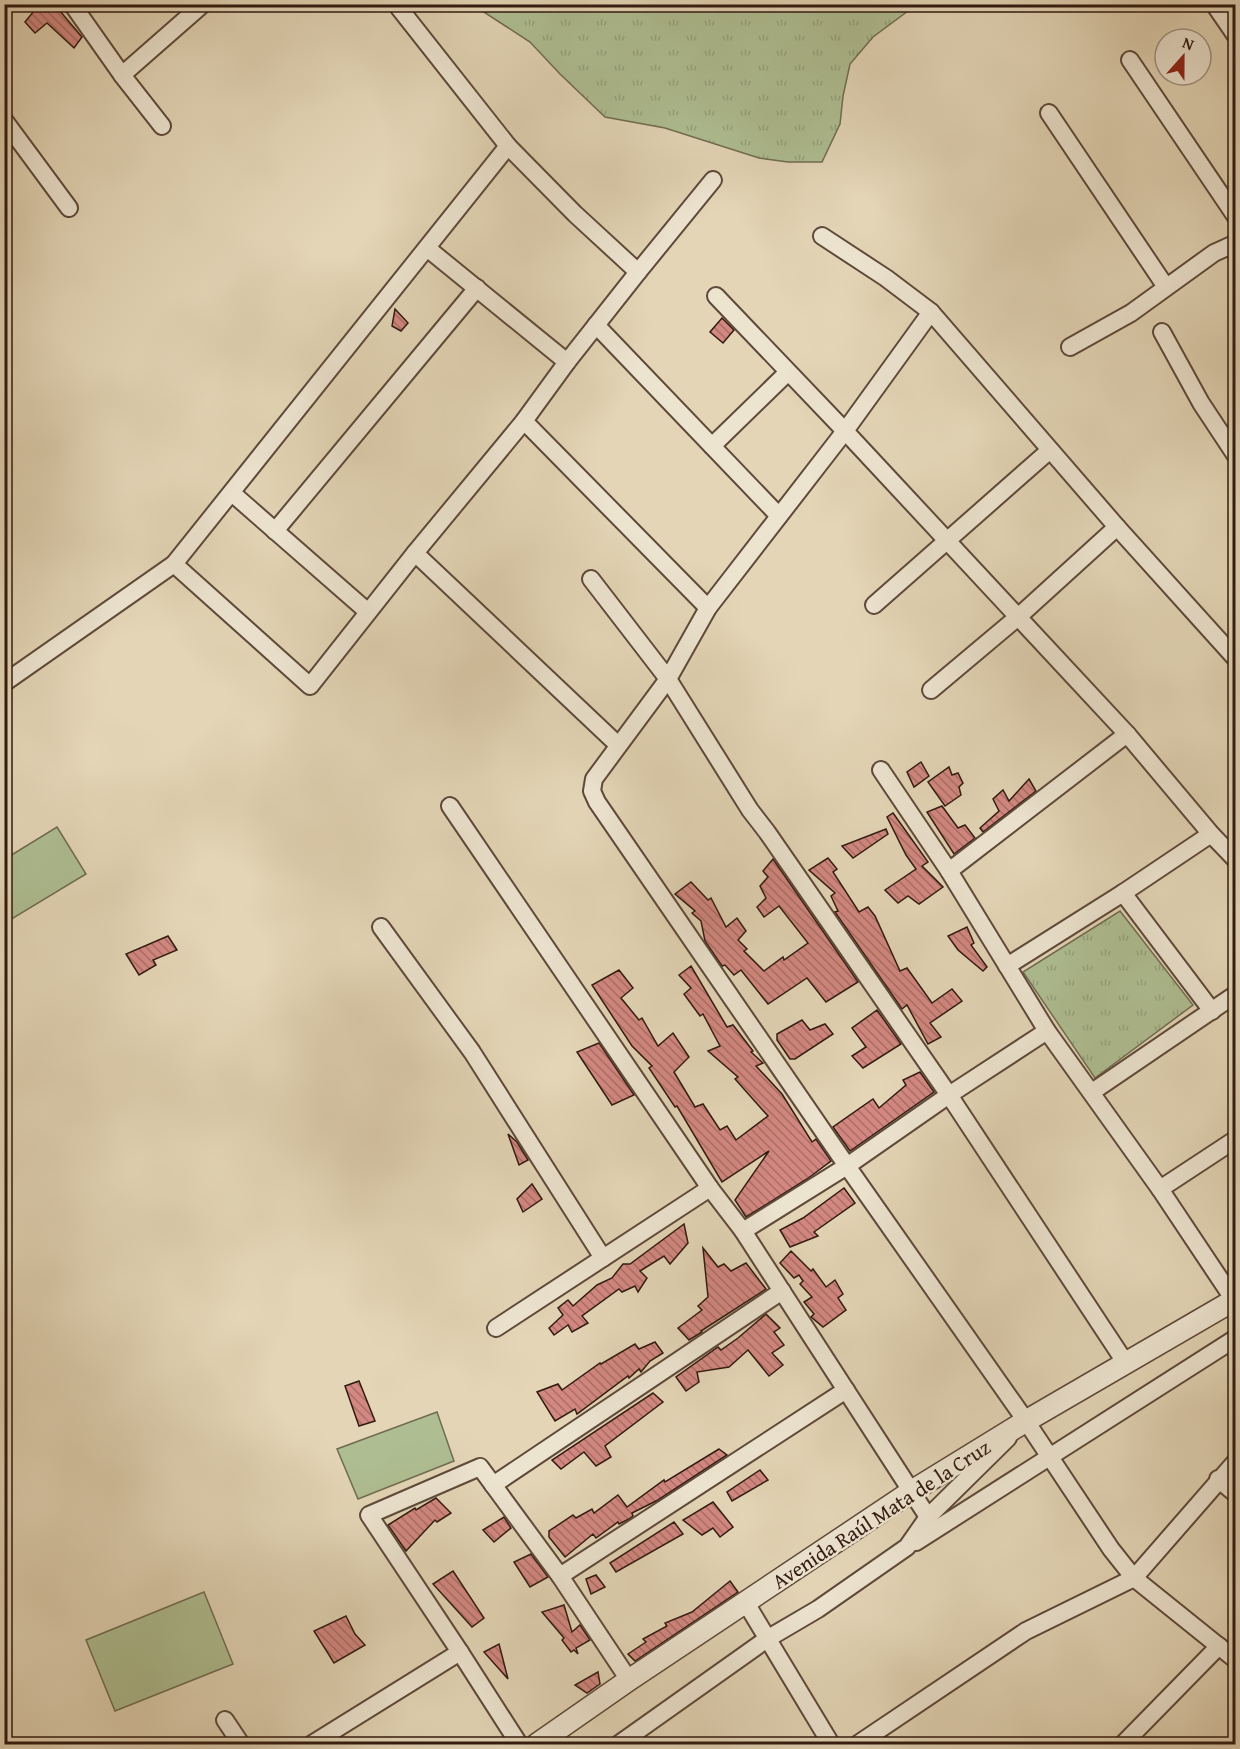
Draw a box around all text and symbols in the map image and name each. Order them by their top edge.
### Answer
north arrow [1153,27,1213,87]
text: N [1179,30,1198,56]
street label: Avenida Raúl Mata de la Cruz [766,1432,996,1596]

